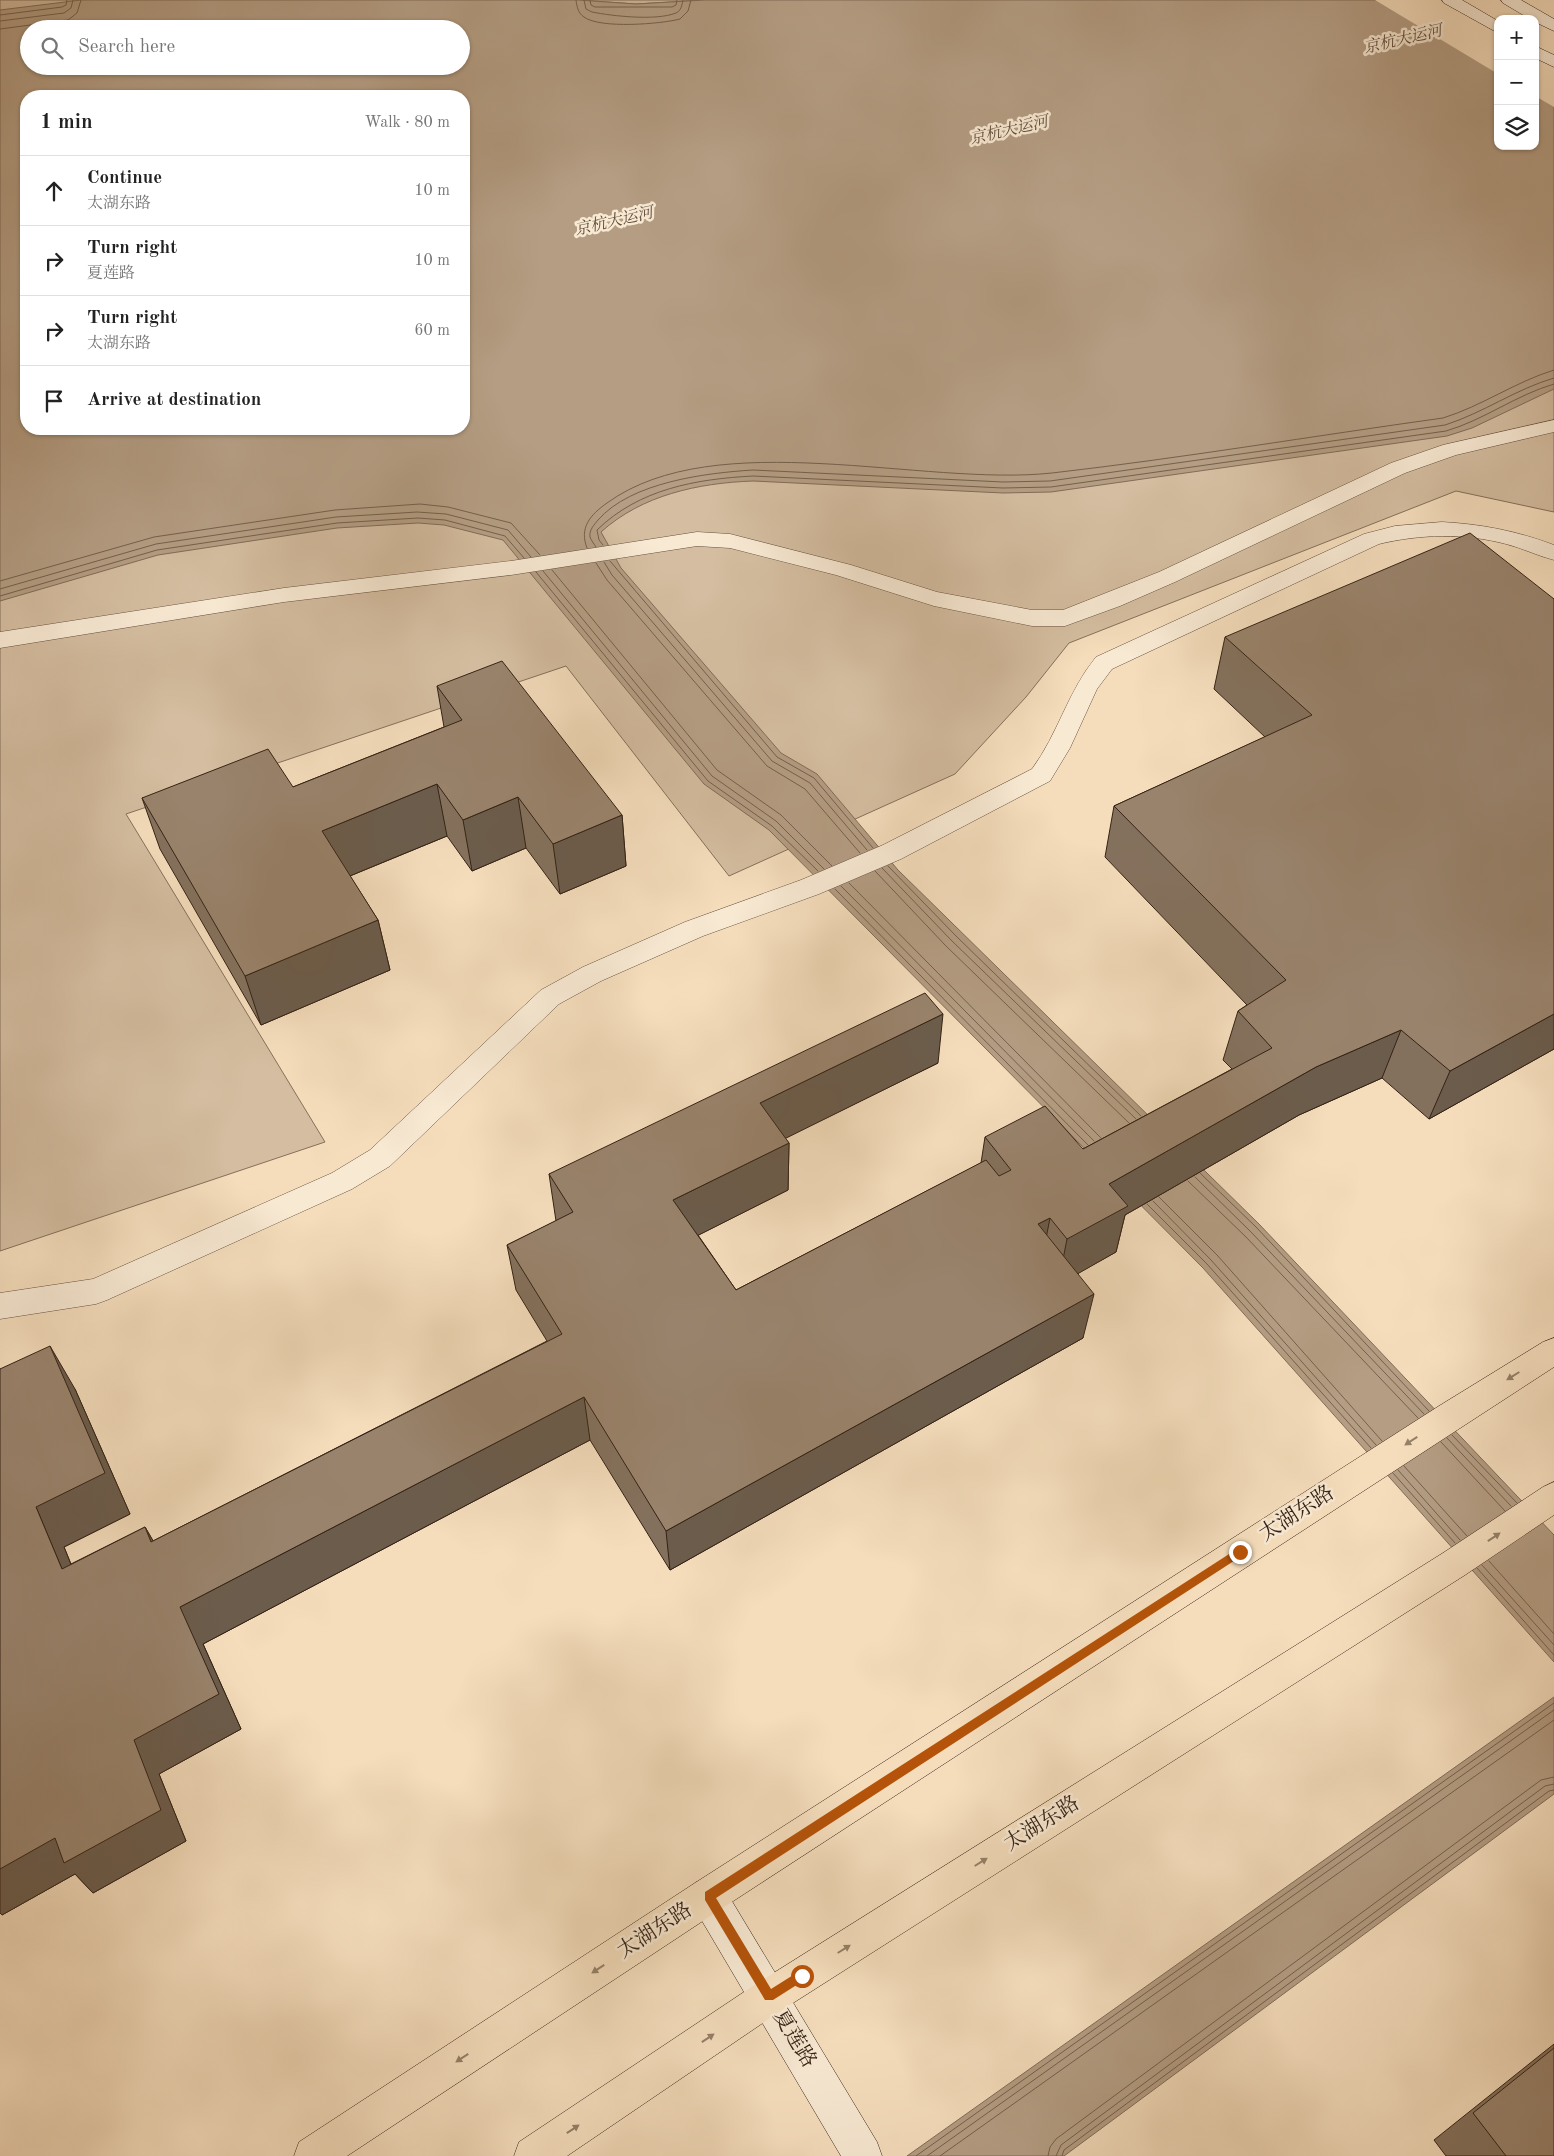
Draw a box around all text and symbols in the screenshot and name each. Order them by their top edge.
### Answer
map controls [1494,15,1539,150]
button: + [1494,15,1539,60]
search box [20,20,470,75]
water label: 京杭大运河 [1362,21,1447,57]
icon: search [38,34,66,62]
text: Search here [78,38,175,57]
button: − [1494,60,1539,105]
button: layers [1494,105,1539,150]
text: 1 min [40,112,93,133]
water label: 京杭大运河 [968,112,1053,148]
text: Walk · 80 m [364,115,450,131]
text: Continue [87,169,162,188]
icon: ahead [40,177,68,205]
text: 10 m [414,183,450,199]
text: 太湖东路 [87,196,151,212]
water label: 京杭大运河 [573,203,658,239]
text: Turn right [87,239,177,258]
icon: right [40,247,68,275]
text: 10 m [414,253,450,269]
text: 夏莲路 [87,266,135,282]
text: Turn right [87,309,177,328]
icon: right [40,317,68,345]
text: 60 m [414,323,450,339]
text: 太湖东路 [87,336,151,352]
icon: arrive [40,387,68,415]
text: Arrive at destination [87,391,261,410]
one-way arrow [1506,1372,1519,1381]
one-way arrow [1404,1436,1418,1445]
street label: 太湖东路 [1255,1481,1338,1546]
one-way arrow [1488,1532,1501,1541]
route end [1229,1541,1252,1564]
street label: 太湖东路 [1000,1791,1083,1855]
one-way arrow [975,1858,988,1867]
street label: 太湖东路 [613,1898,696,1963]
one-way arrow [837,1945,850,1954]
one-way arrow [591,1964,604,1974]
route start [791,1965,814,1988]
street label: 夏莲路 [769,2006,821,2071]
one-way arrow [701,2033,714,2043]
one-way arrow [455,2053,469,2063]
one-way arrow [566,2124,580,2134]

